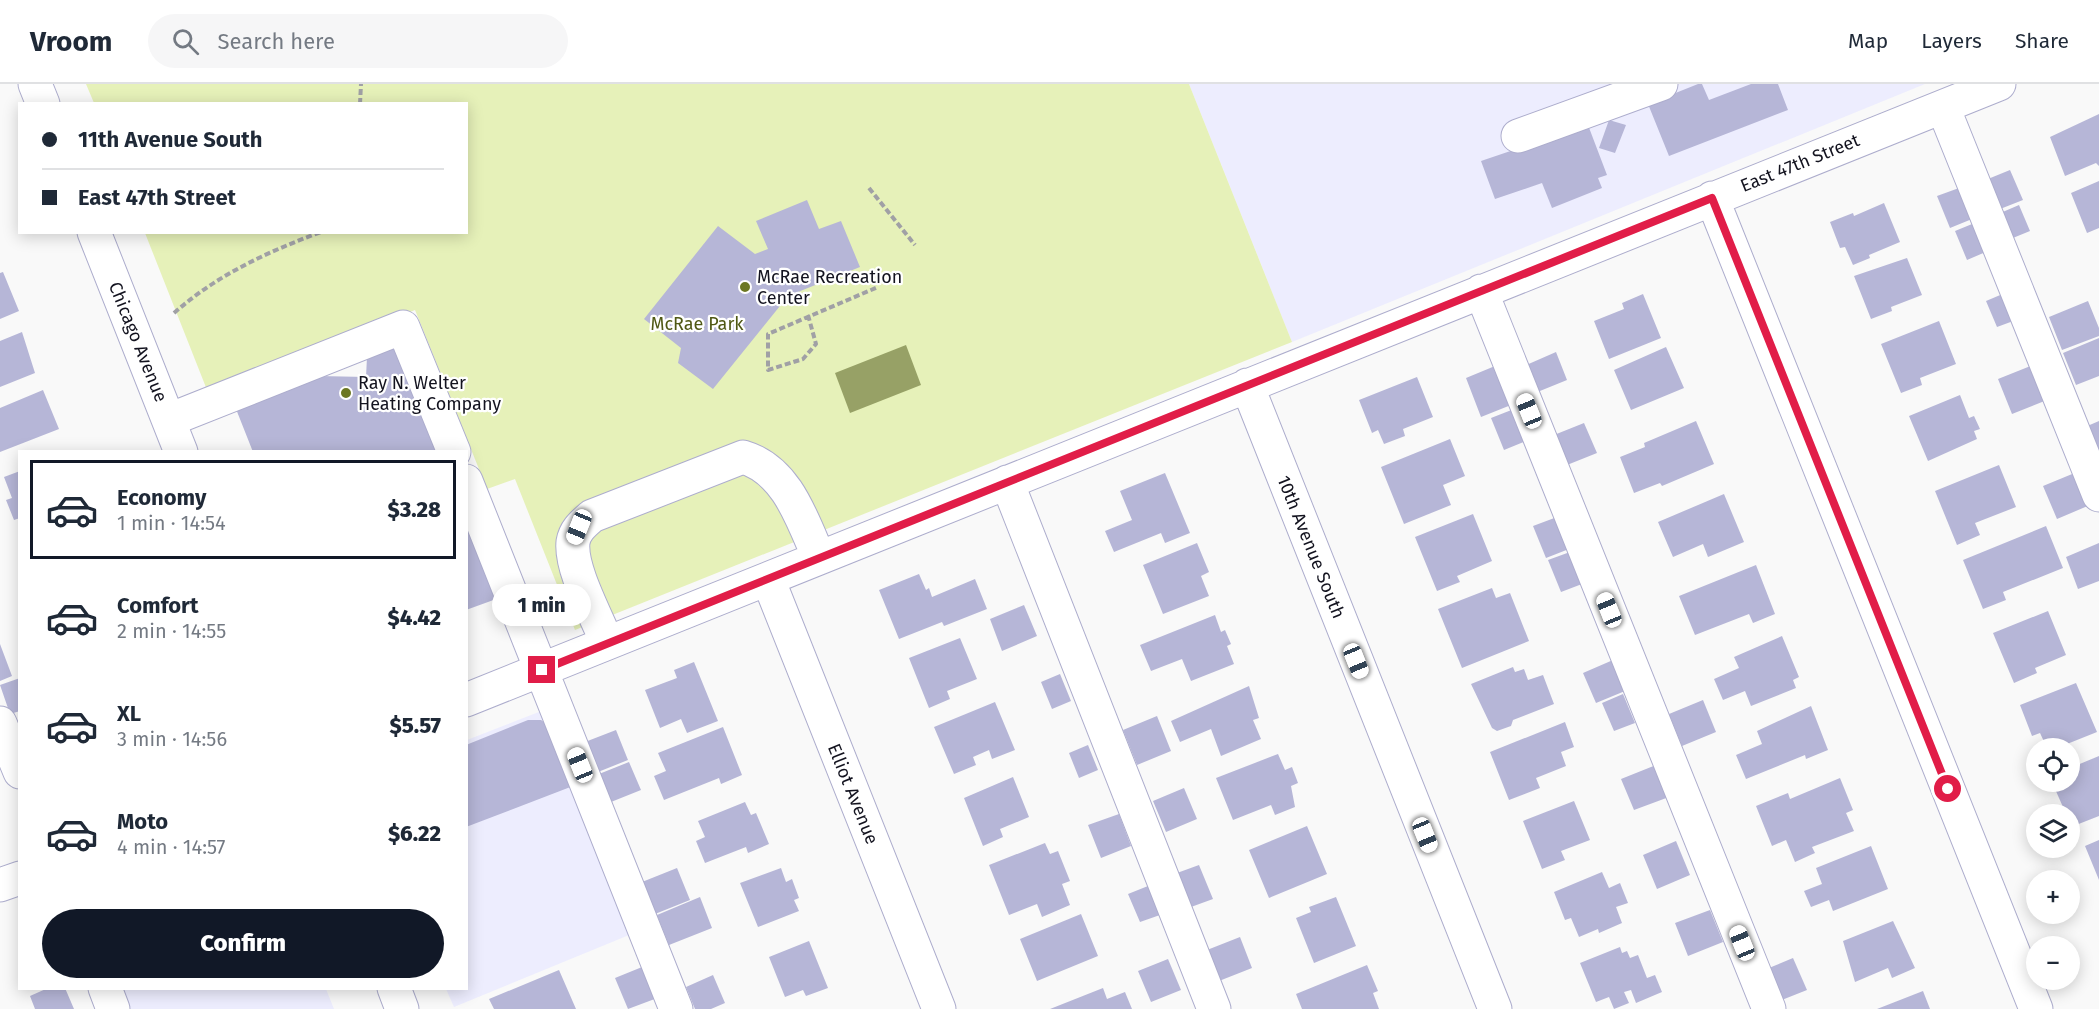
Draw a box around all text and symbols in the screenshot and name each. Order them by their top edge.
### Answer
search box [148,14,568,68]
text: Vroom [30,25,112,58]
icon: search [169,25,202,58]
text: Search here [217,28,335,55]
text: Map [1848,28,1888,54]
text: Layers [1921,28,1982,54]
text: Share [2015,28,2069,54]
text: 11th Avenue South [78,126,263,153]
street label: East 47th Street [1737,129,1863,197]
text: East 47th Street [78,184,236,211]
place label: McRae Recreation Center [757,266,902,309]
street label: Chicago Avenue [104,279,172,405]
marker: McRae Recreation Center [738,280,752,294]
park label: McRae Park [650,313,744,335]
place label: Ray N. Welter Heating Company [358,372,501,415]
marker: Ray N. Welter Heating Company [339,386,353,400]
car [1514,391,1544,431]
street label: 10th Avenue South [1272,472,1350,622]
icon: car [45,483,99,537]
text: Economy [117,484,206,511]
text: $3.28 [387,496,441,523]
car [564,507,594,547]
text: 1 min · 14:54 [117,511,226,535]
callout: 1 min [492,583,592,625]
car [1594,590,1624,630]
icon: car [45,591,99,645]
text: Comfort [117,592,198,619]
text: 1 min [518,593,565,617]
text: $4.42 [388,604,441,631]
text: 2 min · 14:55 [117,619,226,643]
car [1341,641,1371,681]
route end [528,656,555,683]
icon: car [45,699,99,753]
text: XL [117,700,141,727]
text: $5.57 [389,712,441,739]
text: 3 min · 14:56 [117,727,227,751]
map controls [2026,738,2080,990]
button: locate [2026,738,2080,792]
street label: Elliot Avenue [823,740,883,848]
car [565,745,595,785]
route start [1934,775,1961,802]
button: layers [2026,804,2080,858]
icon: car [45,807,99,861]
text: Moto [117,808,168,835]
car [1410,815,1440,855]
text: $6.22 [388,820,441,847]
text: 4 min · 14:57 [117,835,225,859]
button: + [2026,870,2080,924]
button: Confirm [42,909,444,978]
car [1727,923,1757,963]
button: − [2026,936,2080,990]

